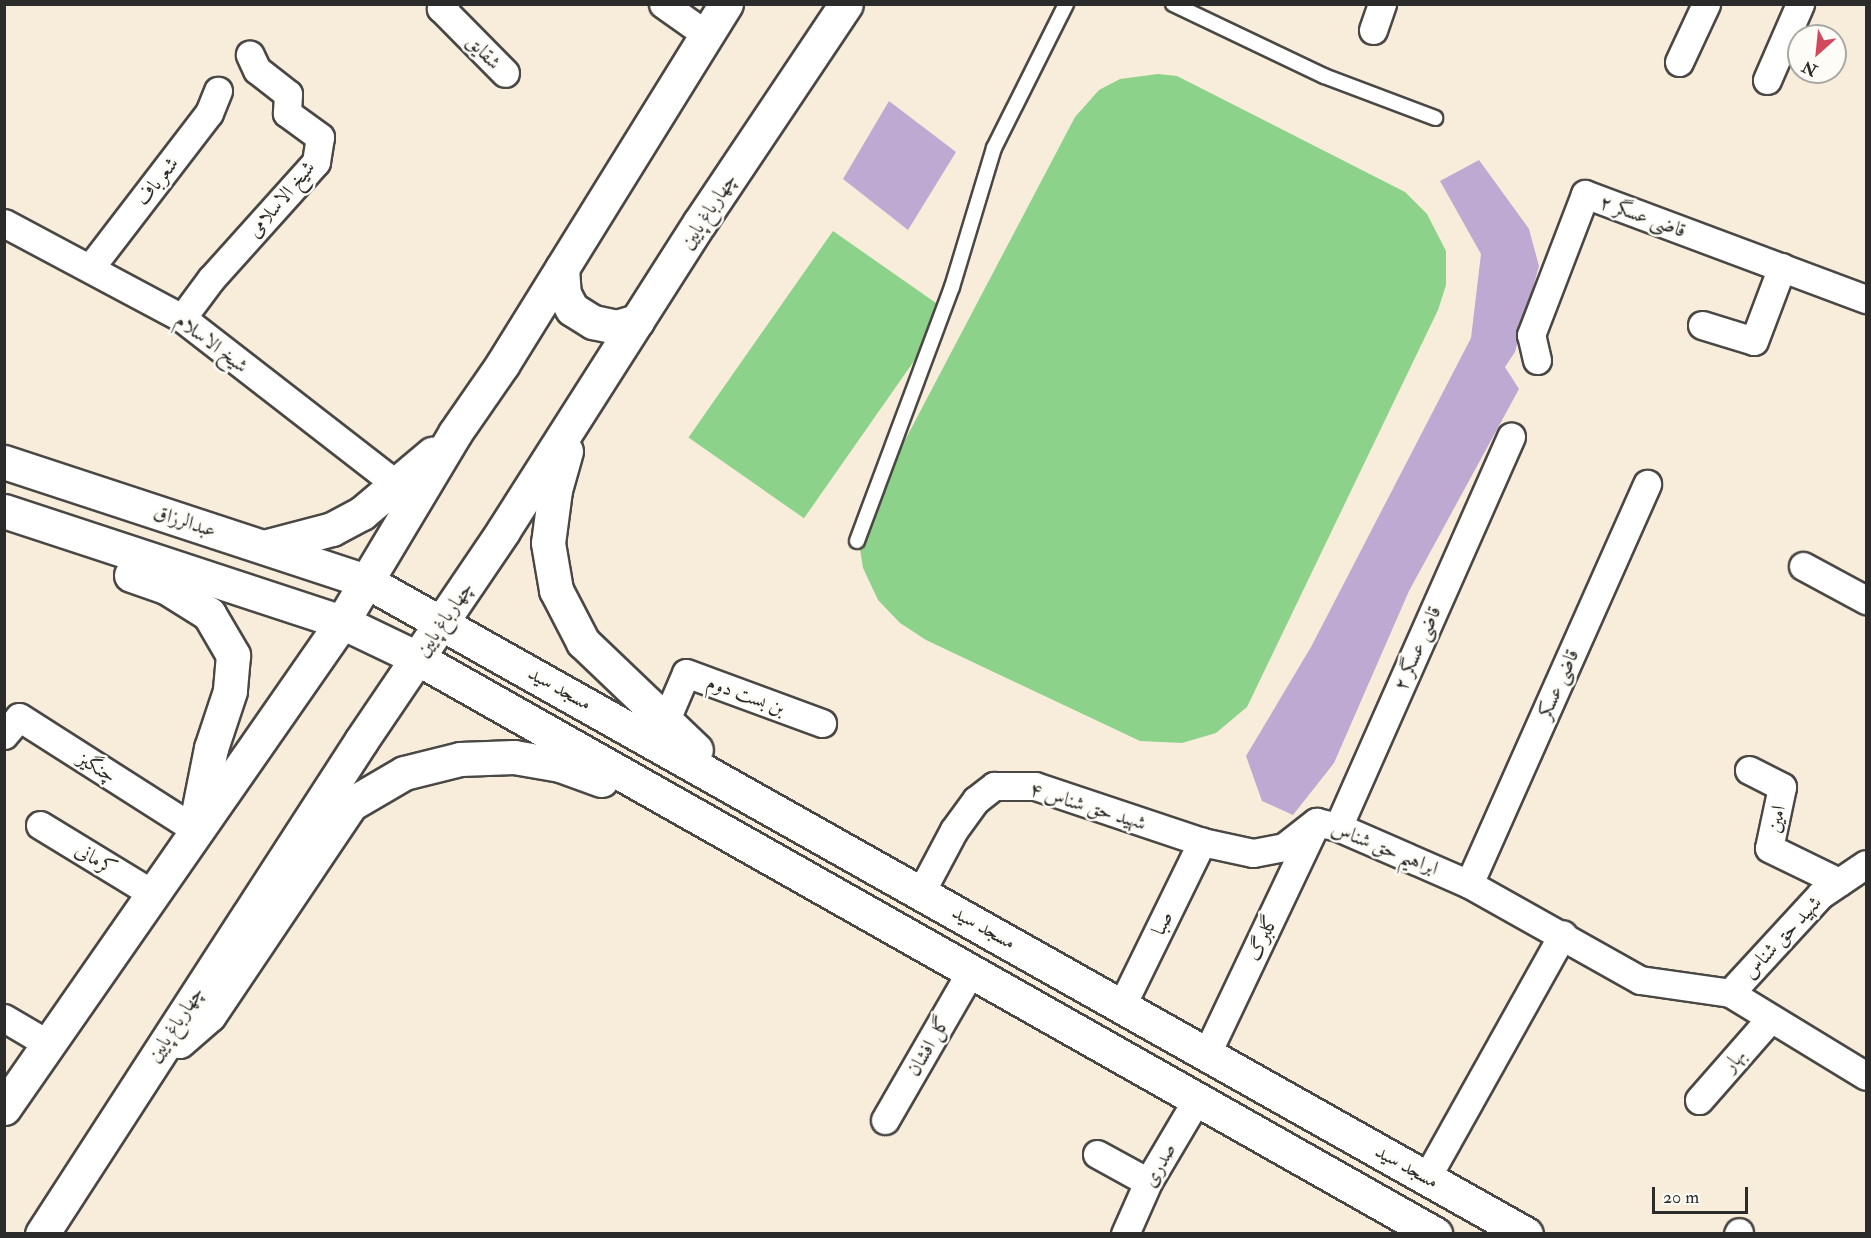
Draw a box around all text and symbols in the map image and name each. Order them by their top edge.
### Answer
north arrow [1787,24,1847,84]
street label: شقایق [462,29,506,75]
text: N [1799,56,1821,80]
street label: شعرباف [131,152,183,210]
street label: شیخ الاسلامی [242,156,320,242]
street label: چهارباغ پایین [675,168,741,254]
street label: قاضی عسگر ۲ [1597,189,1689,243]
street label: شیخ الاسلام [171,308,253,378]
street label: عبدالرزاق [151,500,219,542]
street label: چهارباغ پایین [410,577,478,661]
street label: قاضی عسگر ۲ [1388,602,1446,694]
street label: قاضی عسکر [1532,645,1584,723]
street label: مسجد سید [524,661,596,715]
street label: بن بست دوم [704,670,788,720]
street label: چنگیز [73,746,121,788]
street label: شهید حق شناس ۴ [1027,777,1149,835]
street label: امین [1761,803,1791,835]
street label: ابراهیم حق شناس [1328,816,1442,880]
street label: کرمانی [71,837,121,881]
street label: شهید حق شناس [1738,891,1826,983]
street label: مسجد سید [948,900,1020,954]
street label: صبا [1146,907,1178,939]
street label: گلبرگ [1241,911,1283,965]
street label: چهارباغ پایین [142,981,208,1067]
street label: گل افشان [901,1012,955,1080]
street label: بهار [1717,1043,1751,1077]
street label: صدری [1137,1139,1181,1191]
street label: مسجد سید [1371,1139,1443,1193]
scale bar [1655,1175,1751,1213]
text: 20 m [1663,1186,1699,1209]

